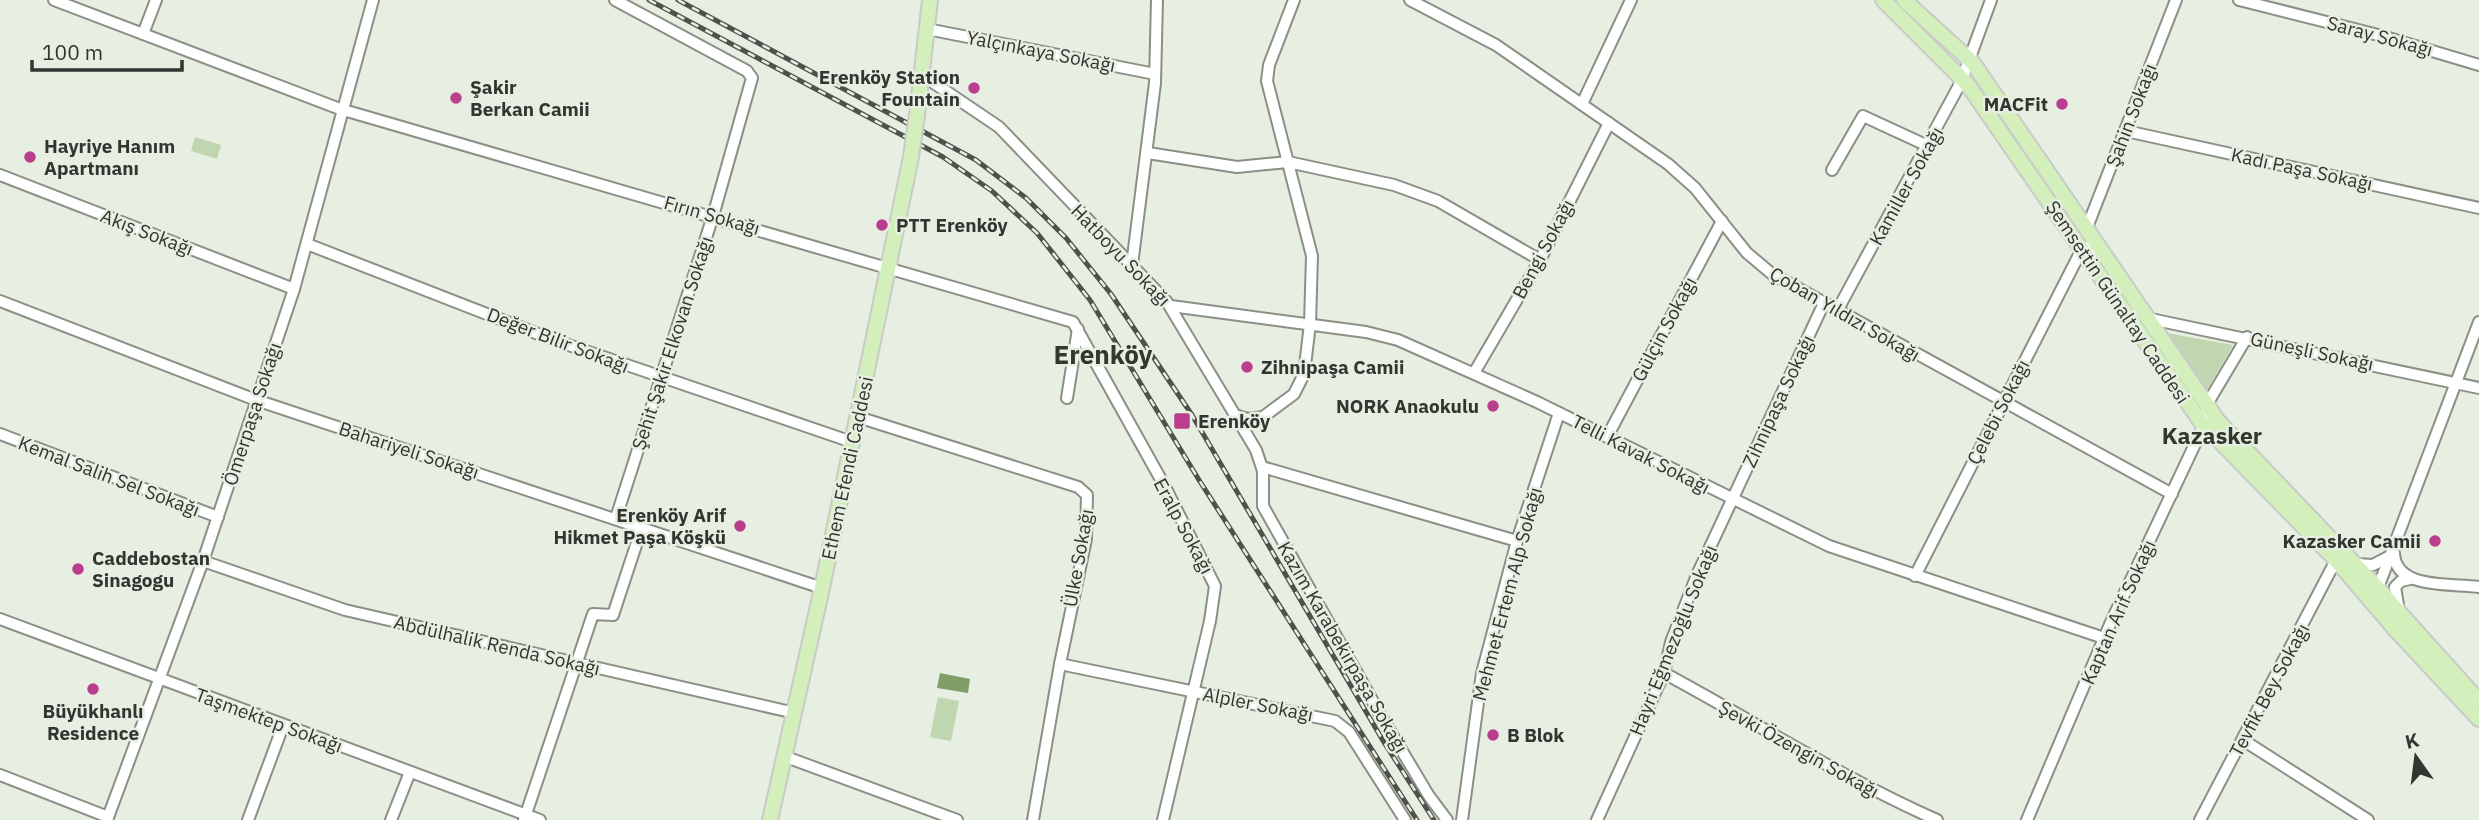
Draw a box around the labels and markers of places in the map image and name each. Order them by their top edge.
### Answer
place label: Erenköy Station Fountain [819,65,960,111]
place label: Şakir Berkan Camii [470,75,590,121]
marker: Erenköy Station Fountain [966,80,982,96]
marker: Şakir Berkan Camii [448,90,464,106]
place label: MACFit [1984,92,2048,116]
marker: MACFit [2054,96,2070,112]
place label: Hayriye Hanım Apartmanı [44,134,175,180]
marker: Hayriye Hanım Apartmanı [22,149,38,165]
place label: PTT Erenköy [896,213,1009,237]
marker: PTT Erenköy [874,217,890,233]
place label: Zihnipaşa Camii [1261,355,1404,379]
marker: Zihnipaşa Camii [1239,359,1255,375]
place label: NORK Anaokulu [1336,394,1479,418]
marker: NORK Anaokulu [1485,398,1501,414]
place label: Erenköy [1198,409,1271,433]
marker: Erenköy [1172,411,1192,431]
place label: Erenköy Arif Hikmet Paşa Köşkü [553,503,726,549]
marker: Erenköy Arif Hikmet Paşa Köşkü [732,518,748,534]
place label: Kazasker Camii [2283,529,2421,553]
marker: Kazasker Camii [2427,533,2443,549]
place label: Caddebostan Sinagogu [92,546,210,592]
marker: Caddebostan Sinagogu [70,561,86,577]
marker: Büyükhanlı Residence [85,681,101,697]
place label: Büyükhanlı Residence [42,699,144,745]
place label: B Blok [1507,723,1564,747]
marker: B Blok [1485,727,1501,743]

